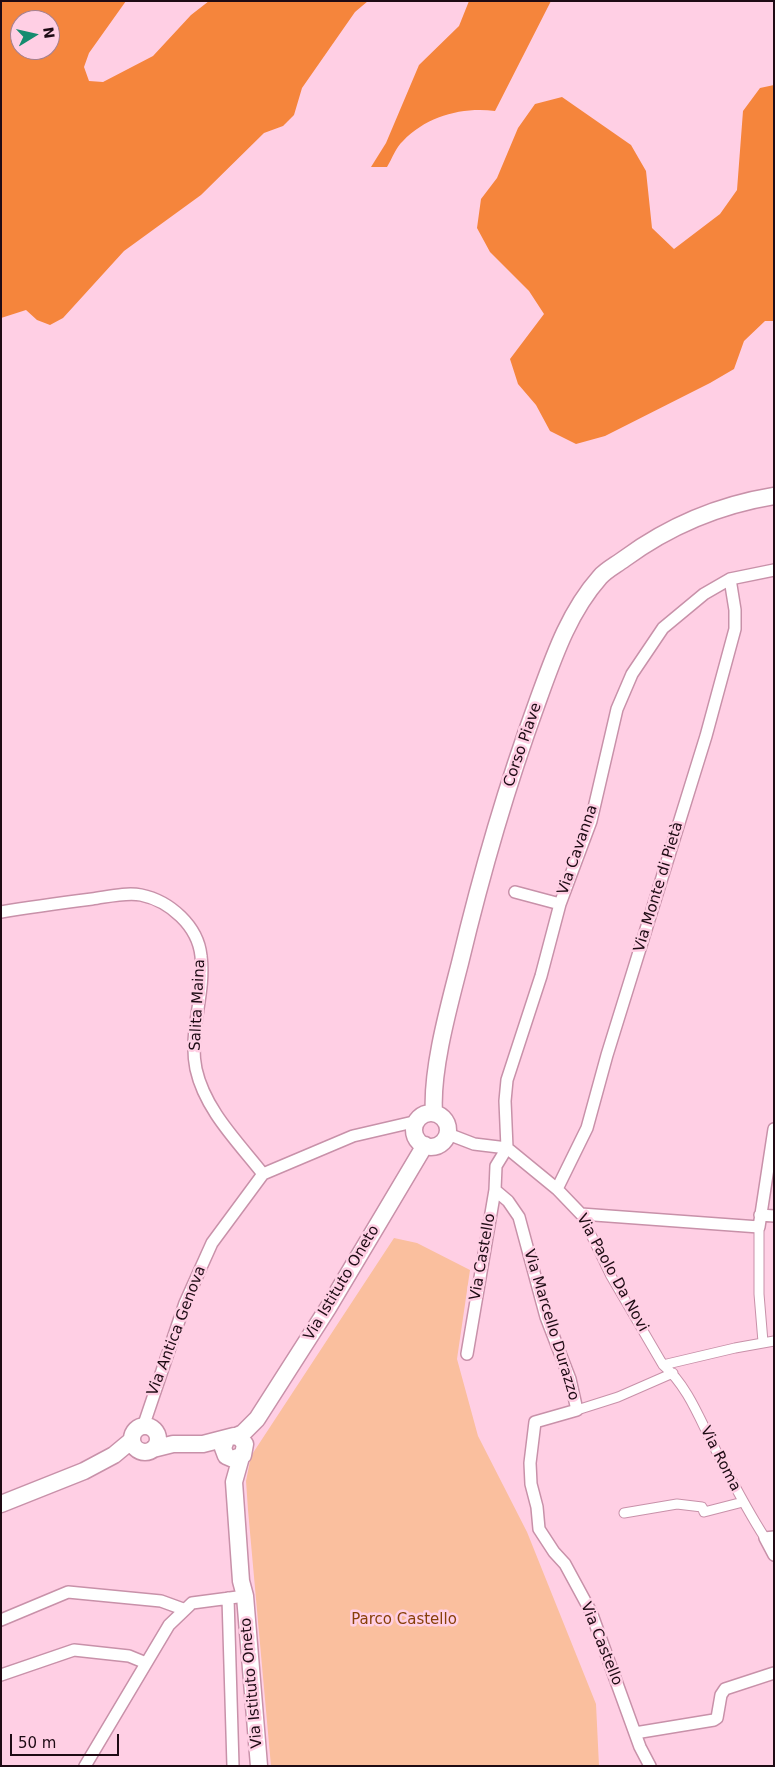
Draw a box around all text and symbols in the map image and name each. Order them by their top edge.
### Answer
north arrow [10,10,60,60]
text: N [40,26,58,40]
street label: Corso Piave [500,701,546,789]
street label: Via Cavanna [554,803,602,897]
street label: Via Monte di Pietà [631,820,687,954]
street label: Salita Maina [187,959,209,1051]
street label: Via Paolo Da Novi [572,1211,652,1335]
street label: Via Castello [466,1212,500,1302]
street label: Via Istituto Oneto [301,1222,383,1344]
street label: Via Marcello Durazzo [519,1247,583,1403]
street label: Via Antica Genova [144,1264,210,1398]
street label: Via Roma [696,1423,744,1495]
street label: Via Castello [576,1600,626,1688]
park label: Parco Castello [351,1611,457,1629]
street label: Via Istituto Oneto [237,1617,267,1749]
scale bar [12,1724,121,1756]
text: 50 m [18,1734,56,1752]

